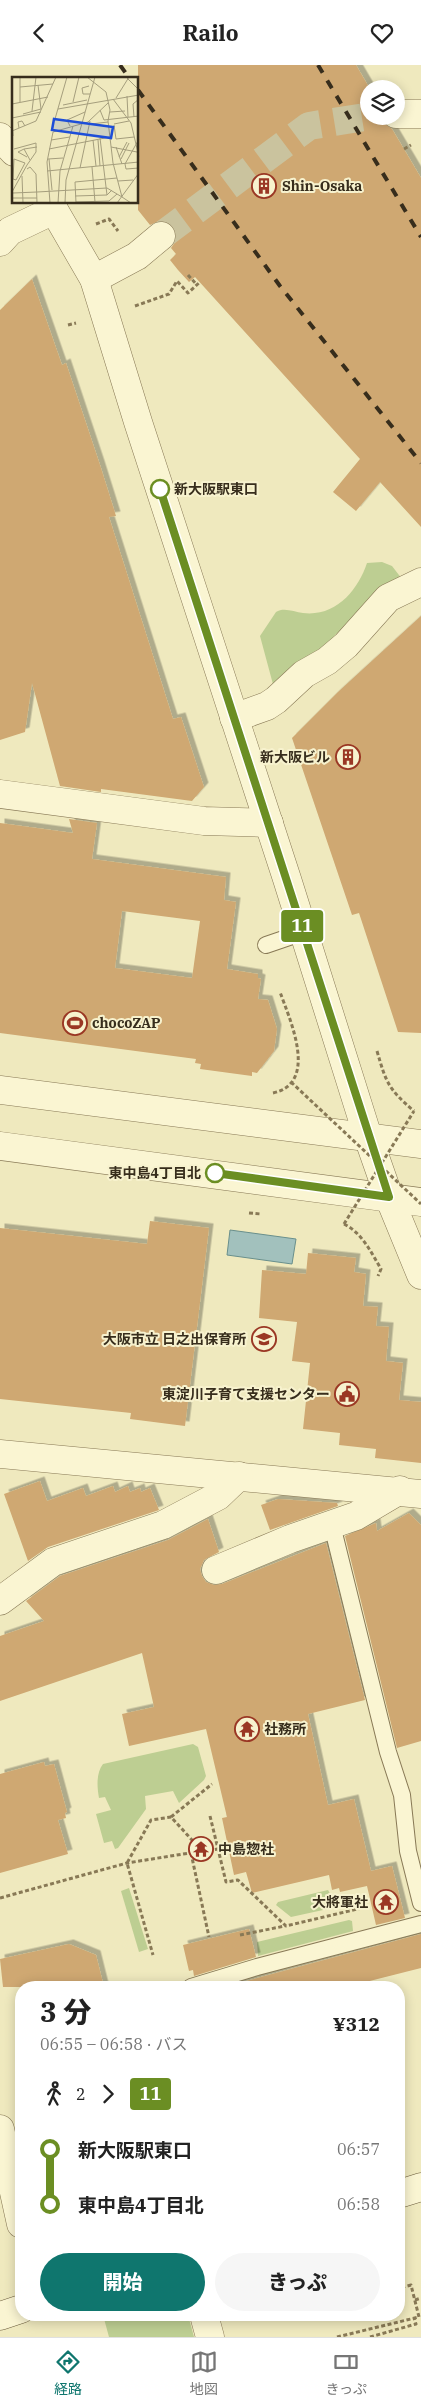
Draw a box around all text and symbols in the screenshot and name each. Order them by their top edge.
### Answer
text: Railo [182,18,239,47]
icon: back [25,19,53,47]
icon: heart [368,19,396,47]
inset map [12,77,139,204]
map controls [360,80,405,125]
button: layers [360,80,405,125]
building icon: Shin-Osaka [251,173,277,199]
place label: Shin-Osaka [282,177,362,195]
marker: 新大阪駅東口 [150,479,170,499]
place label: 新大阪駅東口 [174,480,258,498]
building icon: 新大阪ビル [335,744,361,770]
place label: 新大阪ビル [260,748,330,766]
line badge: 11 [280,910,324,942]
text: 11 [291,914,313,937]
sports icon: chocoZAP [62,1010,88,1036]
place label: chocoZAP [92,1014,161,1032]
marker: 東中島4丁目北 [205,1163,225,1183]
place label: 東中島4丁目北 [109,1164,201,1182]
school or university icon: 大阪市立 日之出保育所 [251,1326,277,1352]
place label: 大阪市立 日之出保育所 [103,1330,246,1348]
public building icon: 東淀川子育て支援センター [334,1381,360,1407]
place label: 東淀川子育て支援センター [162,1385,330,1403]
temple icon: 社務所 [234,1716,260,1742]
place label: 社務所 [264,1720,306,1738]
temple icon: 中島惣社 [188,1836,214,1862]
place label: 中島惣社 [218,1840,274,1858]
temple icon: 大將軍社 [373,1889,399,1915]
place label: 大將軍社 [312,1893,368,1911]
text: 3 分 [40,1993,91,2030]
text: ¥312 [333,2012,380,2036]
text: 06:55 – 06:58 · バス [40,2034,187,2054]
icon: walk [40,2080,68,2108]
icon: forward [94,2080,122,2108]
text: 11 [140,2082,161,2105]
text: 2 [76,2084,86,2104]
text: 新大阪駅東口 [78,2138,192,2162]
text: 06:57 [337,2139,380,2159]
text: 東中島4丁目北 [78,2193,203,2217]
text: 06:58 [337,2194,380,2214]
button: 開始 [40,2253,205,2311]
button: きっぷ [215,2253,380,2311]
tab: 経路 [54,2348,82,2398]
tab: 地図 [190,2348,218,2398]
tab: きっぷ [326,2348,367,2398]

